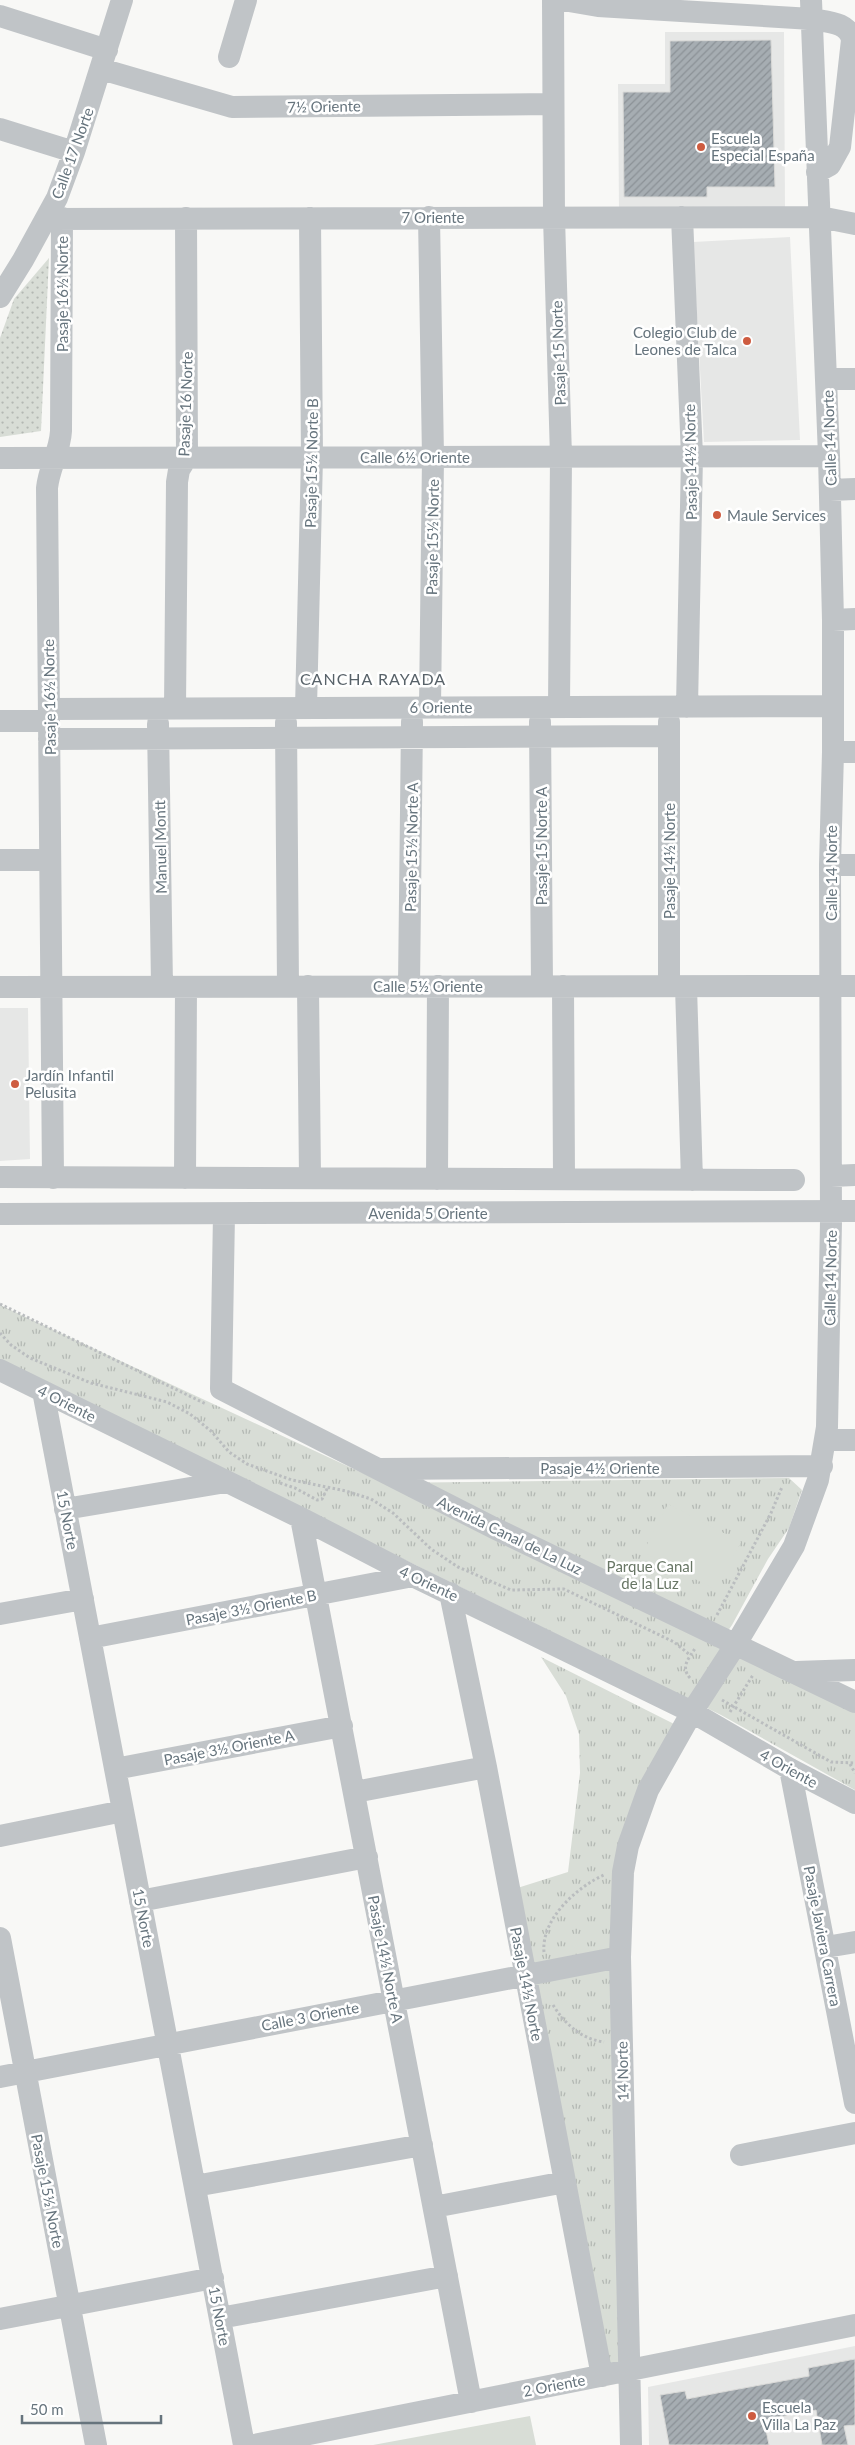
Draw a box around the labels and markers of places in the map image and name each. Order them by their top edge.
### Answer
place label: Escuela Especial España [711,129,815,164]
marker: Escuela Especial España [695,141,707,153]
place label: Colegio Club de Leones de Talca [633,323,737,358]
marker: Colegio Club de Leones de Talca [741,335,753,347]
place label: Maule Services [727,506,826,524]
marker: Maule Services [711,509,723,521]
place label: Jardín Infantil Pelusita [25,1066,114,1101]
marker: Jardín Infantil Pelusita [9,1078,21,1090]
place label: Escuela Villa La Paz [762,2398,836,2433]
marker: Escuela Villa La Paz [746,2410,758,2422]

